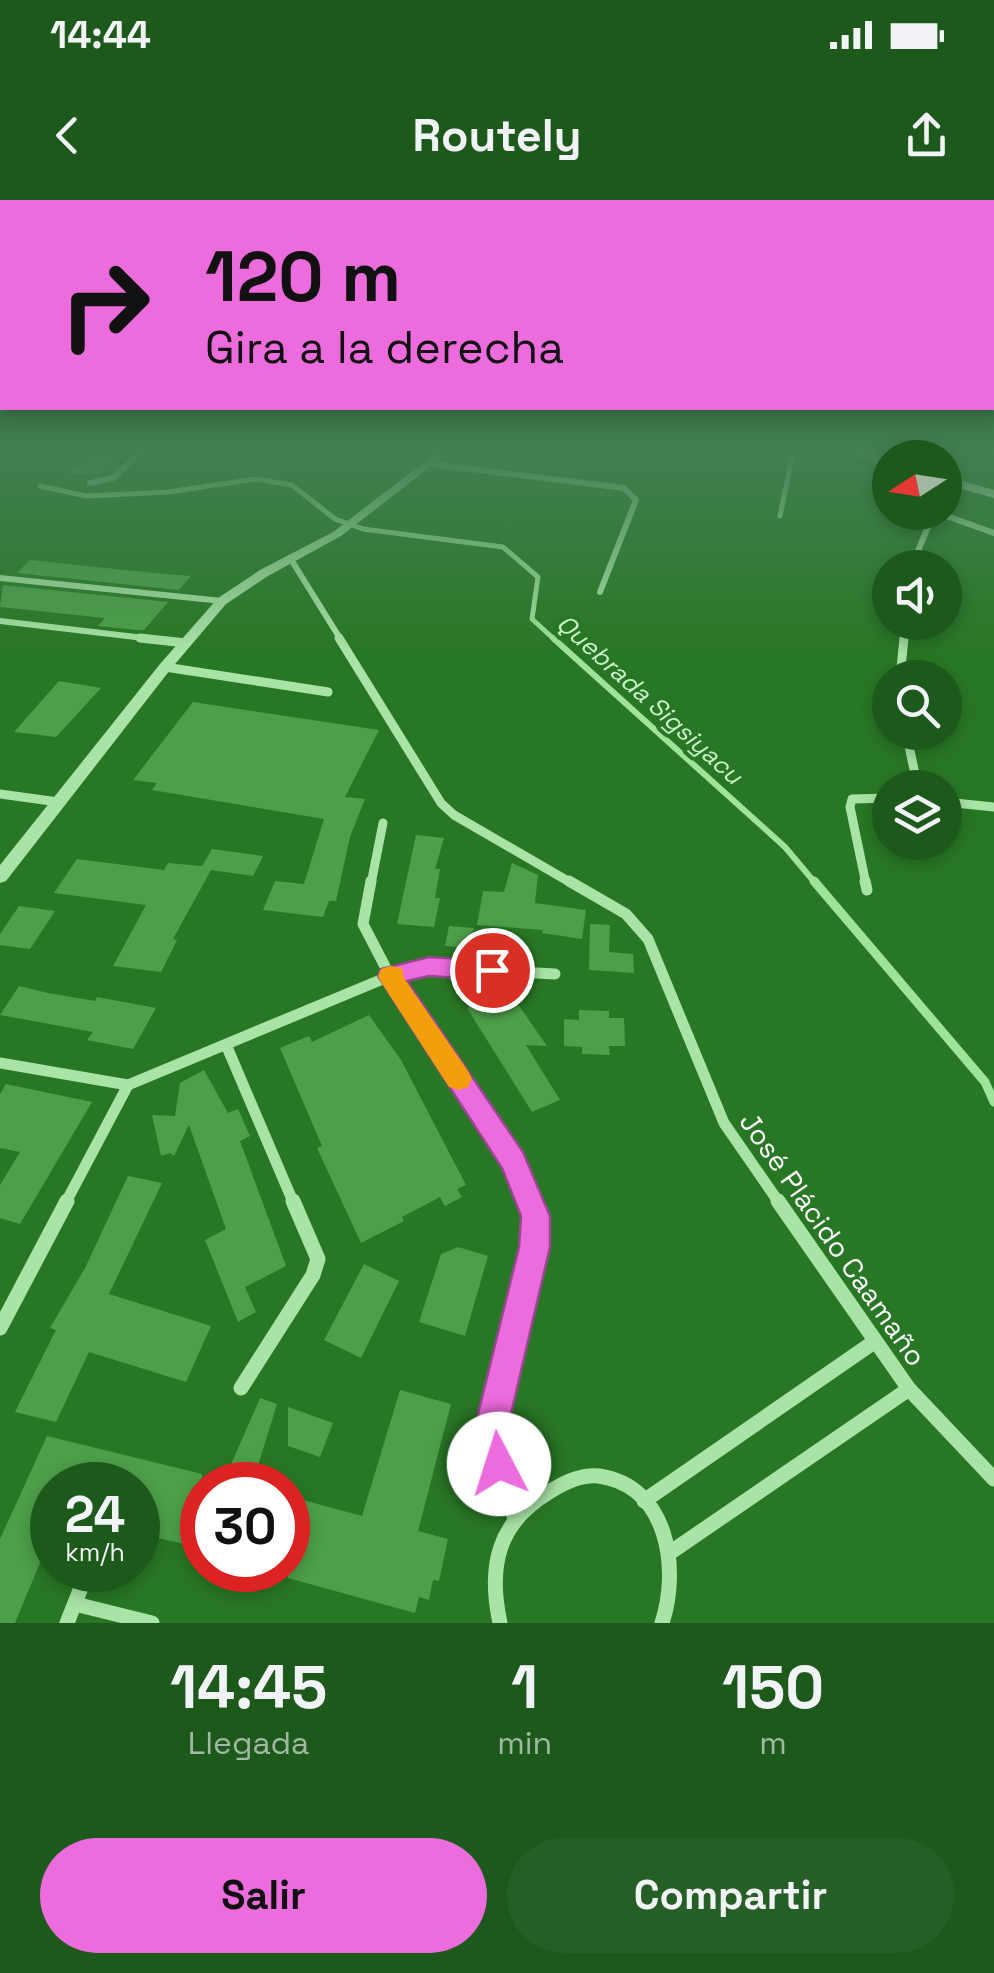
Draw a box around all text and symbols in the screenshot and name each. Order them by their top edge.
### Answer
text: 14:44 [50,11,151,59]
text: Routely [412,107,582,164]
icon: back [40,108,95,163]
icon: share [899,108,954,163]
text: 120 m [205,232,401,321]
icon: right [40,240,170,370]
text: Gira a la derecha [205,319,564,376]
north arrow [872,440,962,530]
map controls [872,440,962,860]
button: sound [872,550,962,640]
water label: Quebrada Sigsiyacu [550,607,751,792]
button: search [872,660,962,750]
button: layers [872,770,962,860]
pin [450,928,535,1013]
icon: arrive [465,943,520,998]
street label: José Plácido Caamaño [732,1105,934,1373]
position arrow [447,1412,551,1516]
speed limit sign: 30 [180,1462,310,1592]
text: 24 [65,1483,125,1547]
text: km/h [65,1536,125,1568]
text: 14:45 [170,1649,327,1726]
text: 1 [511,1649,538,1726]
text: 150 [722,1649,824,1726]
text: Llegada [188,1723,309,1763]
text: min [497,1723,552,1763]
text: m [759,1723,787,1763]
button: Salir [40,1838,487,1953]
button: Compartir [507,1838,954,1953]

